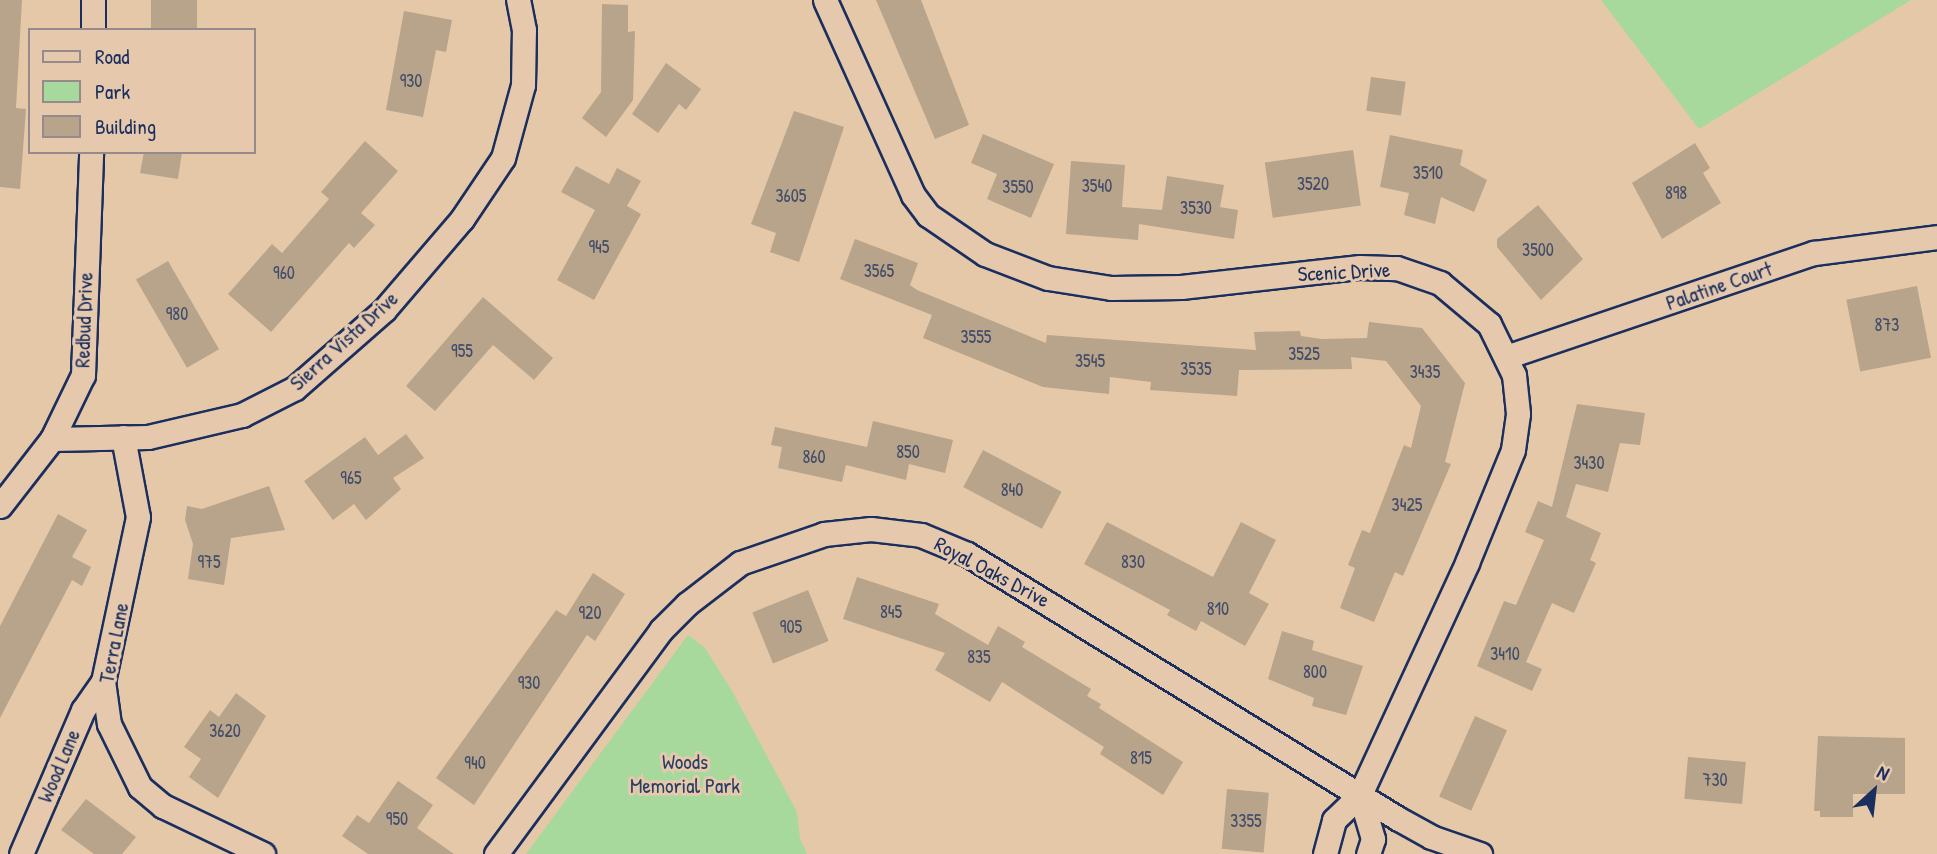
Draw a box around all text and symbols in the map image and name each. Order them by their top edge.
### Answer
legend [28,28,256,154]
text: Road [95,42,129,71]
house number: 930 [400,70,422,92]
text: Park [95,77,130,106]
text: Building [95,112,156,141]
house number: 3510 [1413,162,1443,184]
house number: 3520 [1297,173,1329,195]
house number: 3540 [1082,175,1112,197]
house number: 3550 [1002,176,1034,198]
house number: 898 [1665,182,1687,204]
house number: 3605 [776,185,806,207]
house number: 3530 [1180,197,1212,219]
house number: 945 [589,236,609,258]
house number: 3500 [1522,239,1554,261]
street label: Palatine Court [1663,256,1775,316]
street label: Scenic Drive [1297,257,1391,287]
house number: 3565 [864,260,894,282]
house number: 960 [273,262,295,284]
street label: Redbud Drive [70,272,98,368]
street label: Sierra Vista Drive [285,286,403,396]
house number: 980 [166,303,188,325]
house number: 873 [1875,314,1899,336]
house number: 3555 [961,326,991,348]
house number: 955 [451,340,473,362]
house number: 3525 [1288,343,1320,365]
house number: 3545 [1075,350,1105,372]
house number: 3535 [1180,358,1212,380]
house number: 3435 [1410,361,1440,383]
house number: 850 [896,441,920,463]
house number: 860 [802,446,826,468]
house number: 3430 [1574,452,1604,474]
house number: 965 [340,467,362,489]
house number: 840 [1001,479,1023,501]
house number: 3425 [1392,494,1422,516]
street label: Royal Oaks Drive [930,531,1054,613]
house number: 975 [197,551,221,573]
house number: 830 [1121,551,1145,573]
house number: 810 [1207,598,1229,620]
street label: Terra Lane [94,601,134,685]
house number: 845 [880,601,902,623]
house number: 920 [578,602,602,624]
house number: 905 [780,616,802,638]
house number: 3410 [1490,643,1520,665]
house number: 835 [967,646,991,668]
house number: 800 [1303,661,1327,683]
house number: 930 [518,672,540,694]
house number: 3620 [209,720,241,742]
street label: Wood Lane [32,726,86,806]
house number: 815 [1130,747,1152,769]
park label: Woods Memorial Park [630,749,740,799]
house number: 940 [464,752,486,774]
north arrow [1839,756,1909,826]
text: N [1873,758,1894,786]
house number: 730 [1702,769,1728,791]
house number: 950 [386,808,408,830]
house number: 3355 [1230,810,1262,832]

